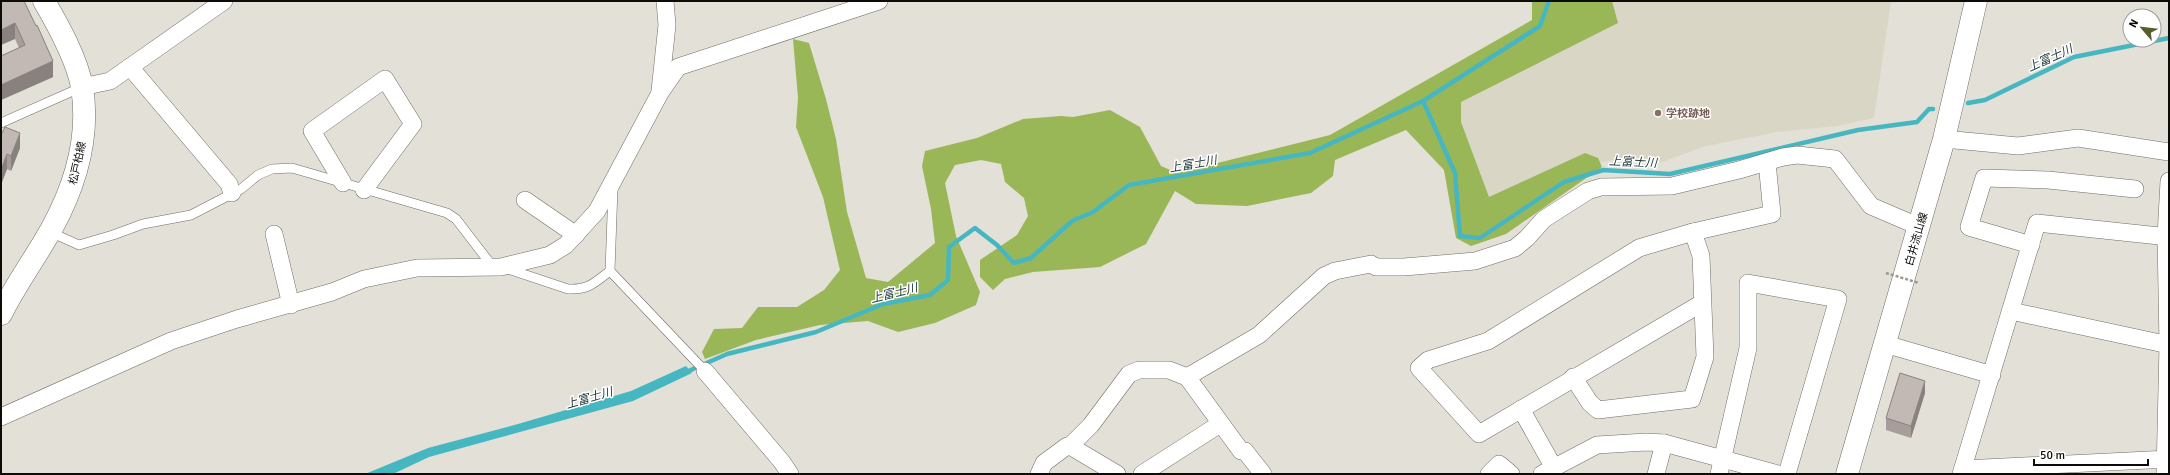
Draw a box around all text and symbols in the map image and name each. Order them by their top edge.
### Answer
north arrow [2122,8,2162,48]
text: N [2126,17,2141,30]
water label: 上富士川 [2025,41,2077,75]
place label: 学校跡地 [1666,107,1710,120]
marker: 学校跡地 [1653,108,1663,118]
street label: 松戸柏線 [66,140,89,186]
water label: 上富士川 [1168,153,1220,176]
water label: 上富士川 [1609,154,1659,171]
street label: 白井流山線 [1903,211,1930,267]
water label: 上富士川 [869,280,921,307]
water label: 上富士川 [564,384,616,412]
scale bar [2034,441,2148,467]
text: 50 m [2040,448,2065,463]

